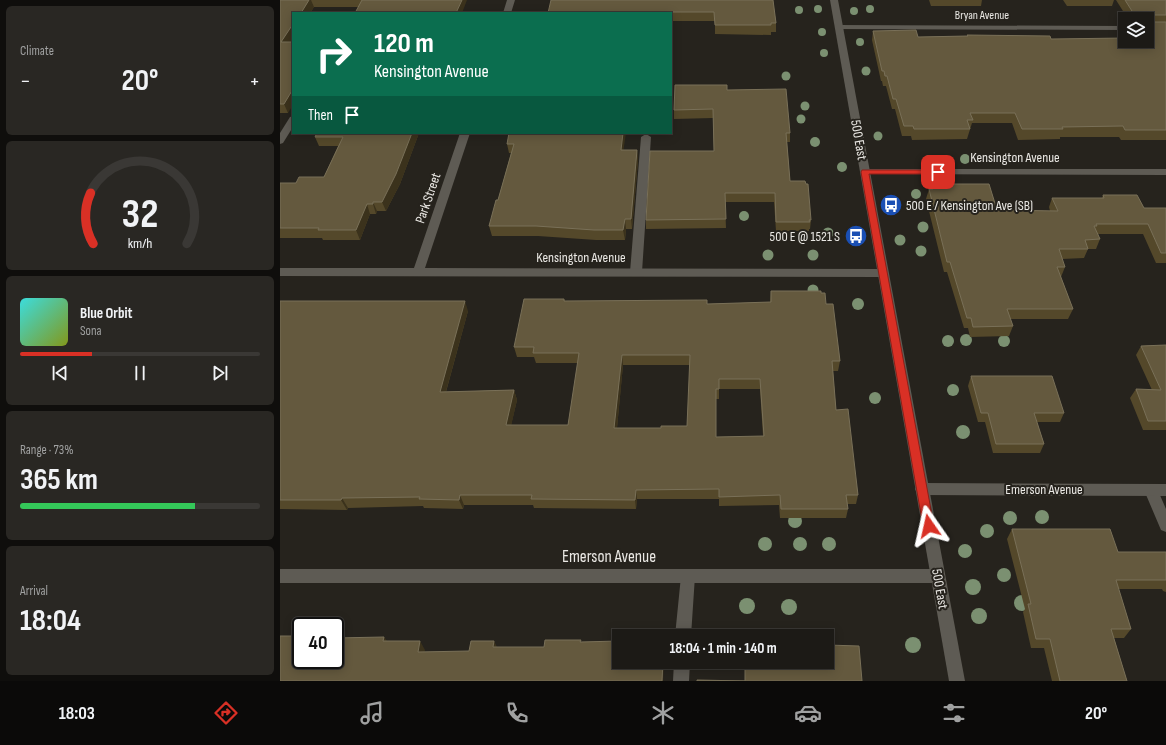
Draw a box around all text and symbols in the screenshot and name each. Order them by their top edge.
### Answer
street label: Bryan Avenue [955,8,1009,23]
map controls [1118,12,1154,48]
button: layers [1118,12,1154,48]
text: 120 m [374,27,434,60]
icon: right [308,28,360,80]
text: Climate [20,43,54,59]
text: Kensington Avenue [374,61,489,82]
text: 20° [122,63,158,99]
text: − [20,68,31,95]
text: + [249,68,260,95]
icon: arrive [341,104,363,126]
text: Then [308,106,333,125]
street label: 500 East [847,119,871,161]
street label: Kensington Avenue [970,149,1060,166]
pin [921,155,955,189]
icon: arrive [927,161,949,183]
street label: Park Street [411,171,445,225]
text: 32 [122,189,158,238]
bus stop icon: 500 E / Kensington Ave (SB) [878,192,904,218]
place label: 500 E / Kensington Ave (SB) [906,197,1033,214]
bus stop icon: 500 E @ 1521 S [843,223,869,249]
place label: 500 E @ 1521 S [770,228,840,245]
text: km/h [128,234,152,251]
street label: Kensington Avenue [536,249,626,266]
text: Blue Orbit [80,304,132,323]
text: Sona [80,323,102,339]
icon: previous [49,362,71,384]
icon: pause [129,362,151,384]
icon: next [209,362,231,384]
text: Range · 73% [20,442,74,458]
text: 365 km [20,462,98,498]
street label: Emerson Avenue [1005,481,1083,498]
position arrow [908,505,950,547]
street label: Emerson Avenue [562,547,656,567]
street label: 500 East [928,568,952,610]
text: Arrival [20,583,48,599]
text: 18:04 [20,603,81,639]
speed limit sign: 40 [292,617,344,669]
text: 18:04 · 1 min · 140 m [669,639,777,658]
icon: directions [212,699,240,727]
icon: music [358,699,386,727]
icon: phone [503,699,531,727]
icon: climate [649,699,677,727]
icon: car [794,699,822,727]
icon: filters [940,699,968,727]
text: 18:03 [59,703,95,724]
text: 20° [1085,703,1107,724]

